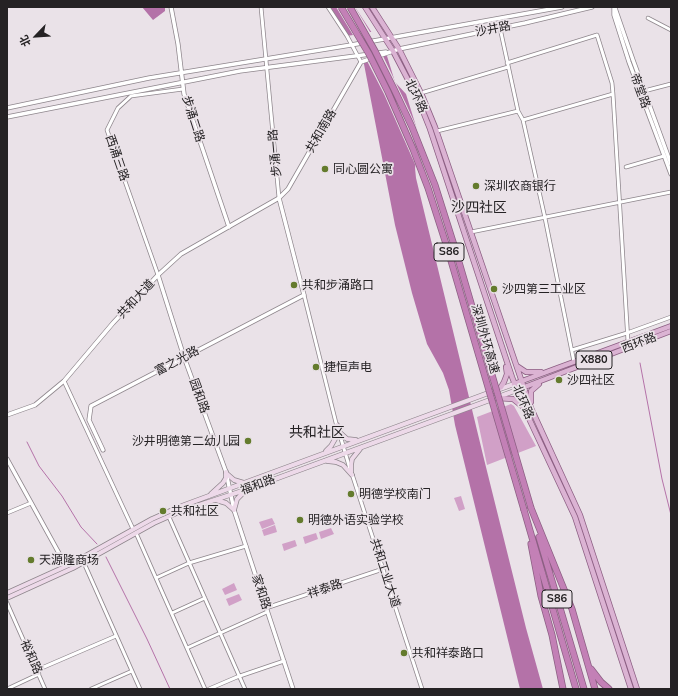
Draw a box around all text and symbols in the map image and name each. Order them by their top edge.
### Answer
north arrow [16,16,56,56]
street label: 沙井路 [474,18,512,40]
text: 北 [16,33,34,49]
street label: 帝堂路 [627,72,653,110]
street label: 北环路 [402,77,430,115]
street label: 步涌二路 [179,94,207,144]
street label: 共和南路 [303,107,339,155]
street label: 步涌一路 [266,128,284,178]
street label: 西涌三路 [102,133,132,183]
place label: 同心圆公寓 [333,162,393,176]
marker: 同心圆公寓 [320,164,330,174]
place label: 深圳农商银行 [484,179,556,193]
marker: 深圳农商银行 [471,181,481,191]
district label: 沙四社区 [451,200,507,216]
road number: S86 [434,243,464,261]
street label: 共和大道 [114,277,158,321]
place label: 共和步涌路口 [302,278,374,292]
marker: 共和步涌路口 [289,280,299,290]
place label: 沙四第三工业区 [502,282,586,296]
marker: 沙四第三工业区 [489,284,499,294]
street label: 深圳外环高速 [468,302,502,376]
street label: 西环路 [620,330,658,356]
street label: 富之光路 [152,343,202,379]
road number: X880 [576,351,612,369]
place label: 捷恒声电 [324,360,372,374]
marker: 捷恒声电 [311,362,321,372]
place label: 沙四社区 [567,373,615,387]
marker: 沙四社区 [554,375,564,385]
street label: 园和路 [186,377,212,415]
street label: 北环路 [509,383,537,421]
district label: 共和社区 [289,425,345,441]
place label: 沙井明德第二幼儿园 [132,434,240,448]
marker: 沙井明德第二幼儿园 [243,436,253,446]
street label: 福和路 [239,472,277,498]
place label: 明德学校南门 [359,487,431,501]
marker: 明德学校南门 [346,489,356,499]
place label: 共和社区 [171,504,219,518]
marker: 共和社区 [158,506,168,516]
place label: 明德外语实验学校 [308,513,404,527]
marker: 明德外语实验学校 [295,515,305,525]
street label: 共和工业大道 [367,537,403,609]
place label: 天源隆商场 [39,553,99,567]
marker: 天源隆商场 [26,555,36,565]
street label: 家和路 [249,573,273,611]
street label: 祥泰路 [306,577,344,601]
road number: S86 [542,590,572,608]
street label: 裕和路 [17,638,45,676]
place label: 共和祥泰路口 [412,646,484,660]
marker: 共和祥泰路口 [399,648,409,658]

